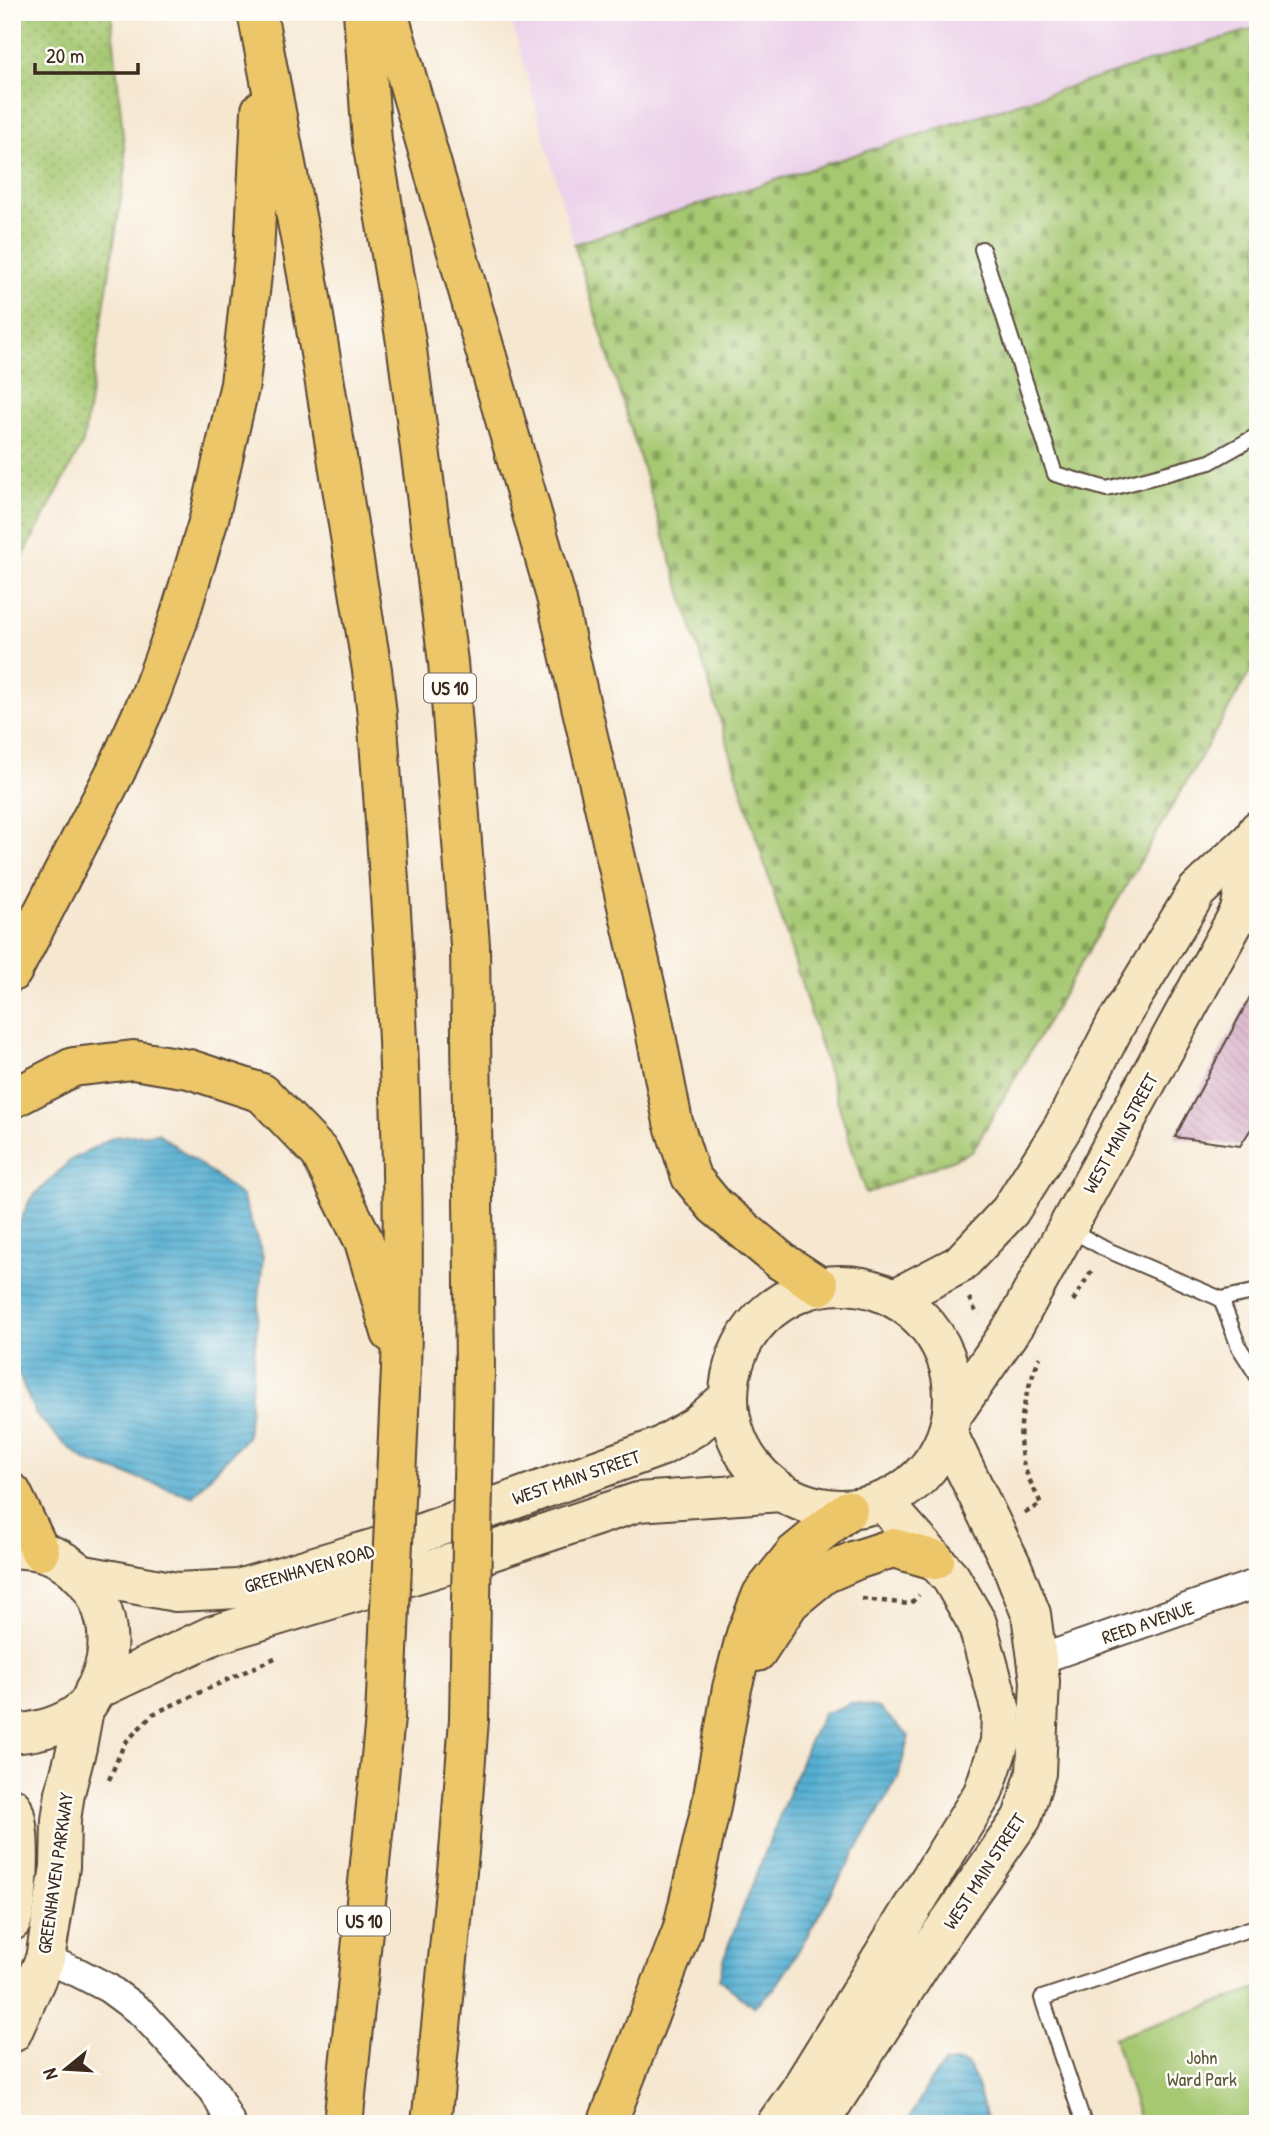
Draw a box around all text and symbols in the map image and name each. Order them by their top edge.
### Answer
scale bar [35,32,138,76]
text: 20 m [46,41,84,70]
road number: US 10 [424,674,476,702]
street label: WEST MAIN STREET [1076,1067,1164,1198]
street label: WEST MAIN STREET [509,1443,644,1511]
street label: GREENHAVEN ROAD [241,1537,377,1599]
street label: REED AVENUE [1098,1594,1198,1650]
street label: GREENHAVEN PARKWAY [31,1790,79,1955]
street label: WEST MAIN STREET [937,1807,1032,1934]
road number: US 10 [338,1907,390,1936]
north arrow [32,2035,102,2104]
park label: John Ward Park [1167,2044,1237,2092]
text: N [36,2065,64,2083]

